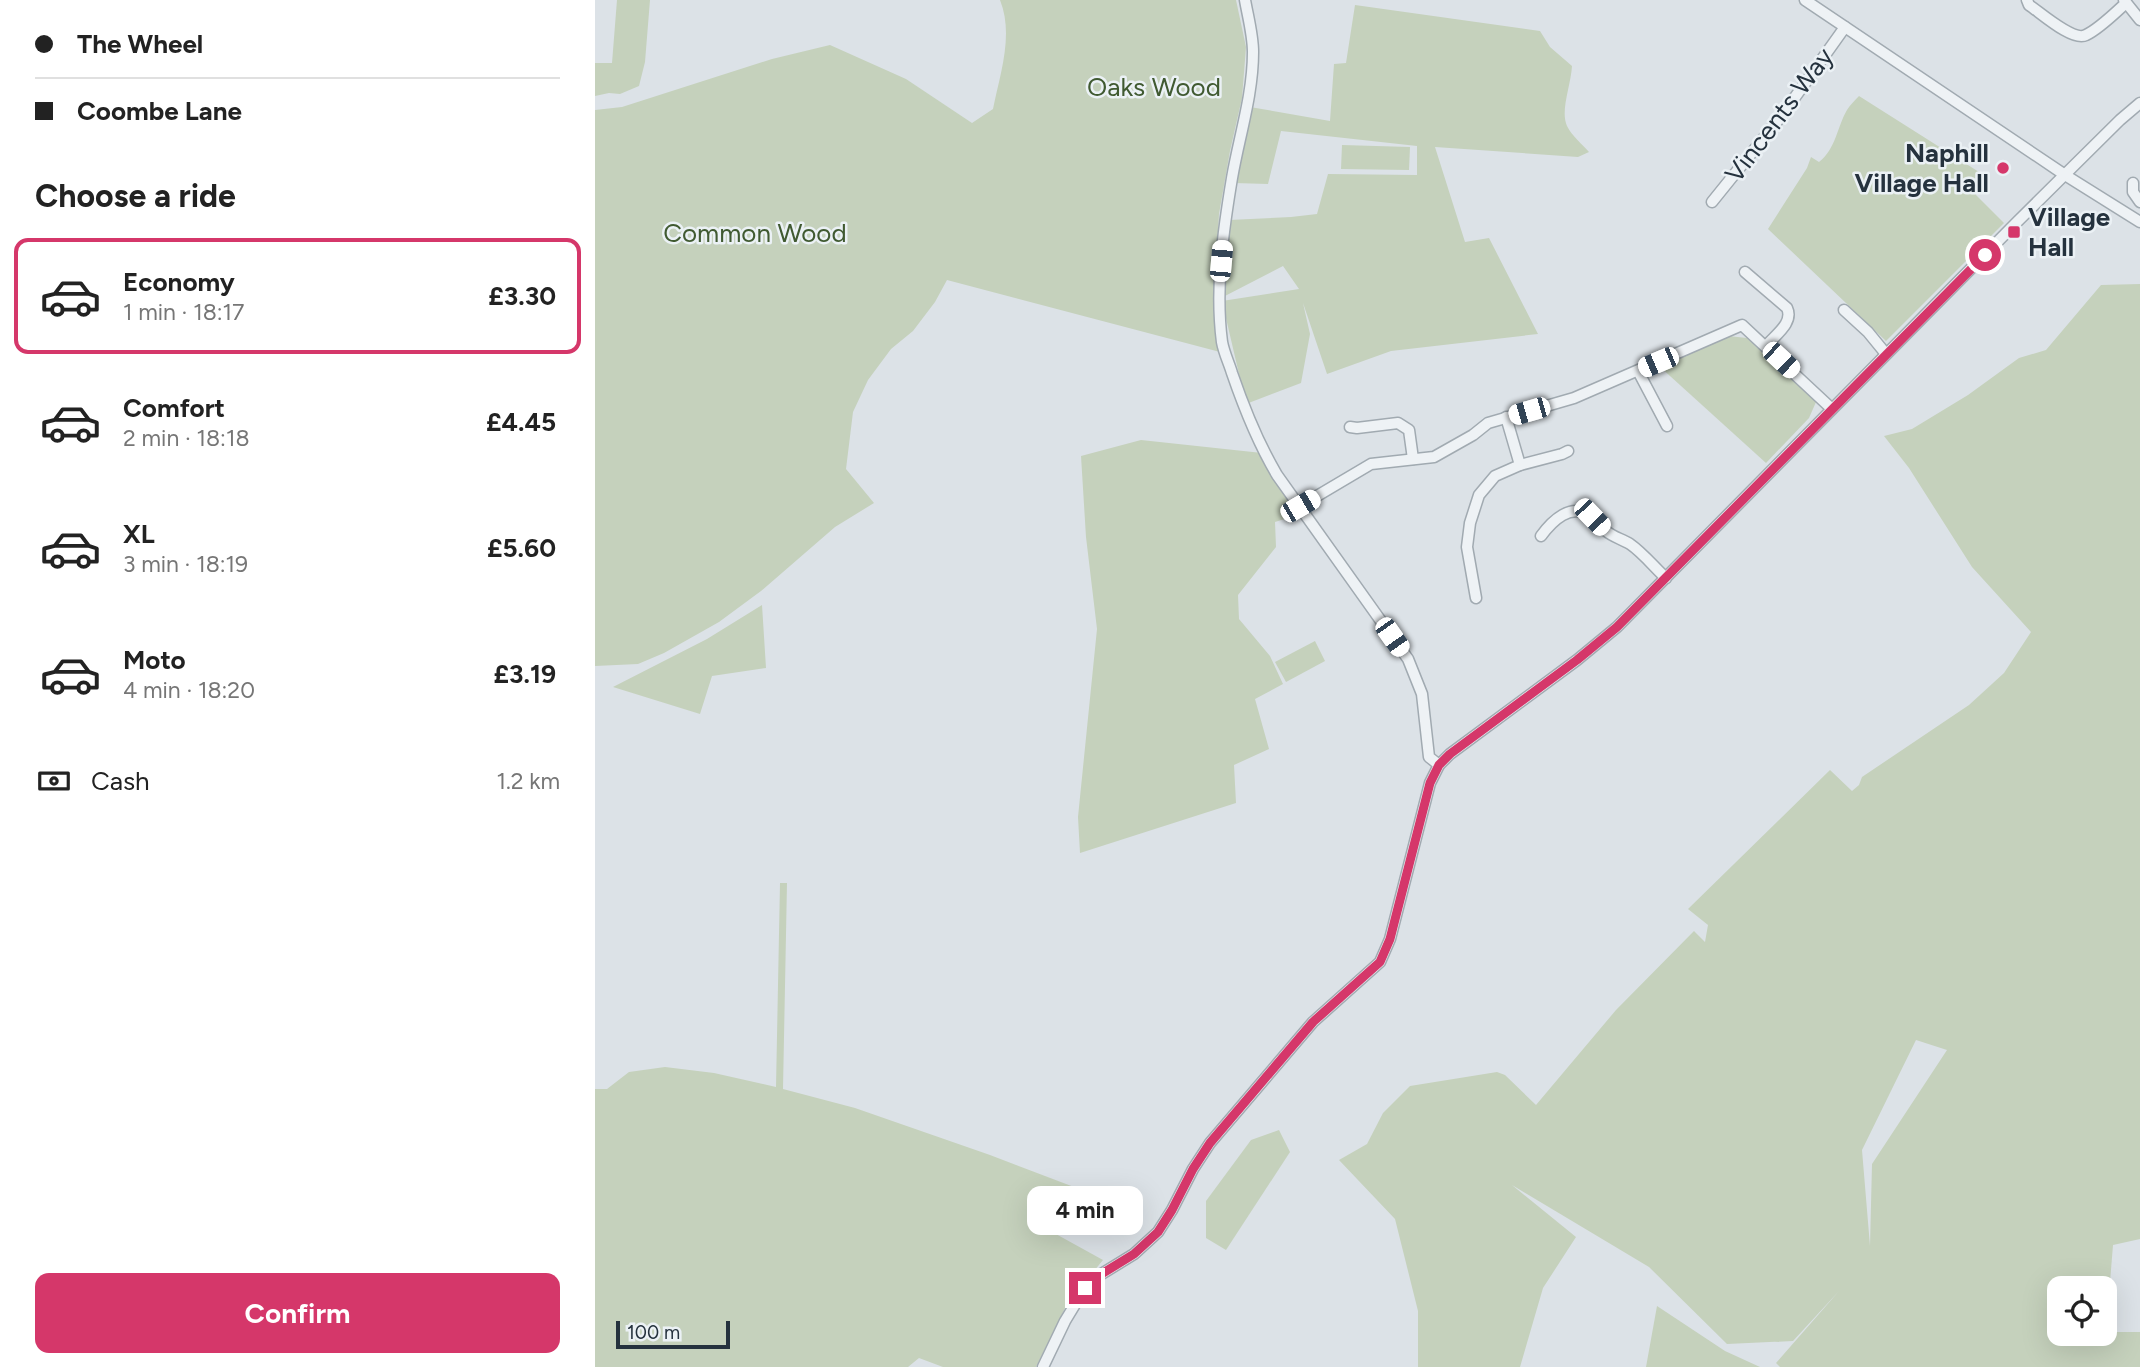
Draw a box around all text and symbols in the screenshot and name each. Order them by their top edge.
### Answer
text: The Wheel [77,28,203,60]
street label: Vincents Way [1718,41,1840,189]
park label: Oaks Wood [1087,71,1221,103]
text: Coombe Lane [77,95,242,127]
place label: Naphill Village Hall [1854,137,1989,199]
marker: Naphill Village Hall [1995,160,2011,176]
text: Choose a ride [35,177,236,215]
place label: Village Hall [2028,201,2110,263]
park label: Common Wood [663,217,847,249]
marker: Village Hall [2006,224,2022,240]
car [1209,239,1234,283]
route start [1969,239,2001,271]
icon: car [39,265,102,328]
text: Economy [123,266,235,298]
text: £3.30 [488,280,556,312]
text: 1 min · 18:17 [123,298,244,326]
car [1759,338,1804,382]
car [1635,344,1682,380]
icon: car [39,391,102,454]
text: Comfort [123,392,225,424]
car [1506,395,1553,427]
text: £4.45 [486,406,556,438]
text: 2 min · 18:18 [123,424,250,452]
car [1277,486,1324,526]
car [1570,495,1615,539]
icon: car [39,517,102,580]
text: XL [123,518,155,550]
text: £5.60 [487,532,556,564]
text: 3 min · 18:19 [123,550,248,578]
car [1372,614,1413,660]
icon: car [39,643,102,706]
text: Moto [123,644,186,676]
text: £3.19 [494,658,556,690]
text: 4 min · 18:20 [123,676,255,704]
icon: cash [35,762,73,800]
text: Cash [91,765,150,797]
text: 1.2 km [496,767,560,795]
callout: 4 min [1027,1186,1143,1236]
text: 4 min [1055,1196,1115,1224]
route end [1069,1272,1101,1304]
button: Confirm [35,1273,560,1353]
map controls [2047,1276,2117,1346]
button: locate [2047,1276,2117,1346]
scale bar [616,1318,730,1350]
text: 100 m [627,1321,680,1344]

